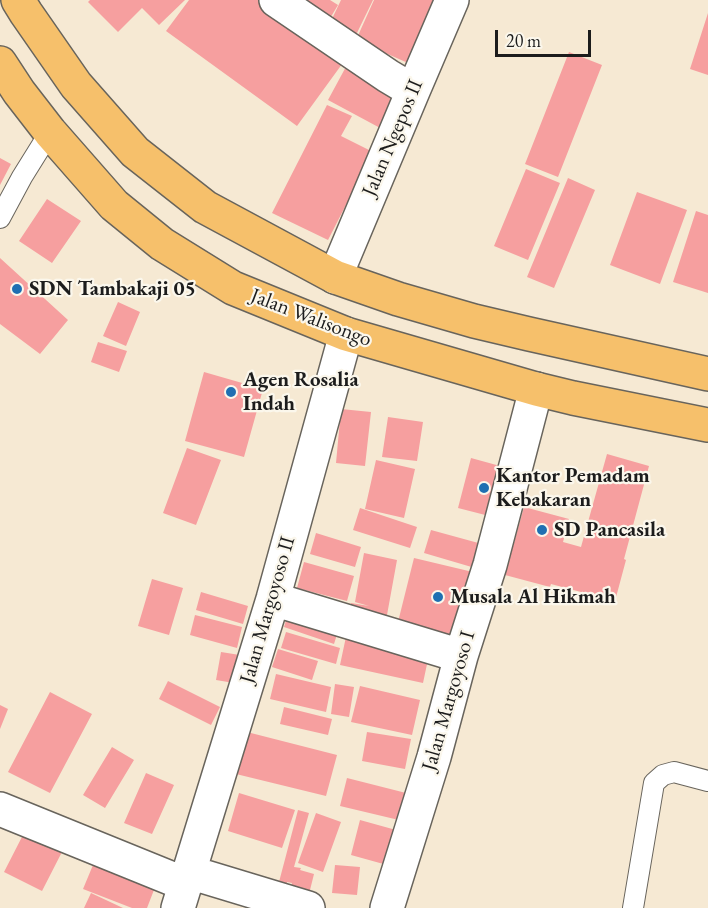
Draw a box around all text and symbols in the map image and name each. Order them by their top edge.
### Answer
scale bar [498,18,594,56]
text: 20 m [506,29,541,52]
street label: Jalan Ngepos II [357,76,429,200]
place label: SDN Tambakaji 05 [29,276,196,302]
marker: SDN Tambakaji 05 [10,282,24,296]
street label: Jalan Walisongo [247,283,375,353]
place label: Agen Rosalia Indah [243,367,359,417]
marker: Agen Rosalia Indah [224,385,238,399]
place label: Kantor Pemadam Kebakaran [496,463,650,513]
marker: Kantor Pemadam Kebakaran [477,481,491,495]
place label: SD Pancasila [554,517,665,543]
marker: SD Pancasila [535,523,549,537]
street label: Jalan Margoyoso II [235,534,301,686]
place label: Musala Al Hikmah [450,584,616,610]
marker: Musala Al Hikmah [431,590,445,604]
street label: Jalan Margoyoso I [417,628,481,774]

